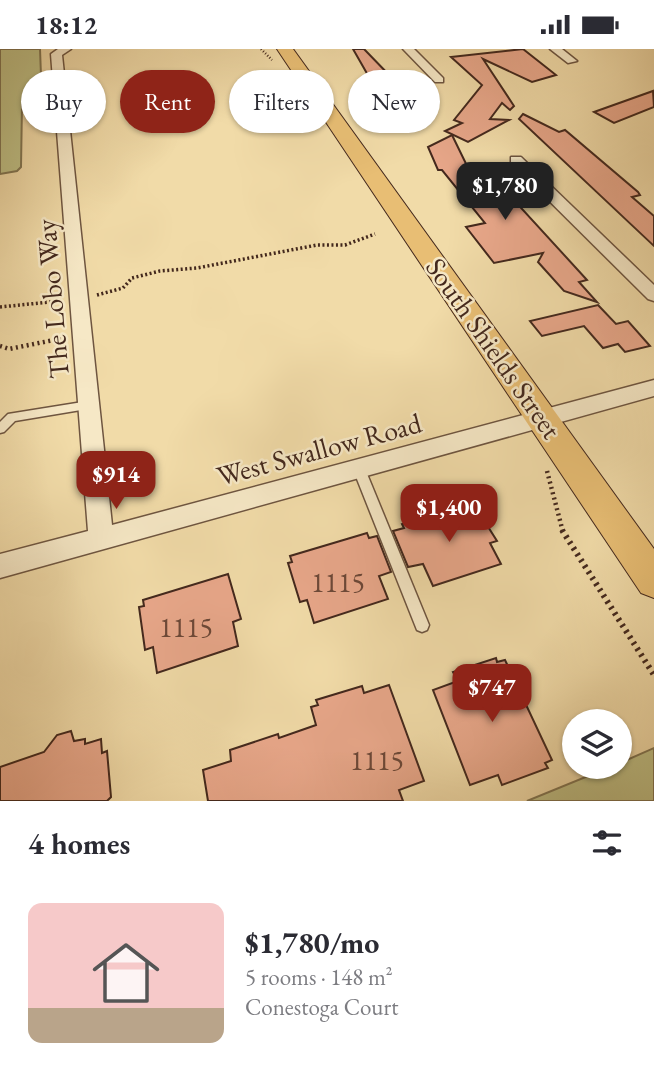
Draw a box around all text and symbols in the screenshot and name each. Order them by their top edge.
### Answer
text: 18:12 [35,8,97,42]
chip: Buy [21,70,106,133]
chip: Rent [120,70,215,133]
chip: Filters [229,70,334,133]
chip: New [348,70,440,133]
pin: $1,780 [448,163,562,222]
text: $1,780 [473,170,537,200]
street label: The Lobo Way [27,217,77,380]
street label: South Shields Street [418,251,570,446]
street label: West Swallow Road [213,404,426,494]
pin: $914 [75,451,157,511]
text: $914 [92,459,140,489]
pin: $1,400 [392,484,506,544]
text: $1,400 [417,492,481,522]
house number: 1115 [311,564,365,600]
house number: 1115 [159,609,213,645]
pin: $747 [451,665,533,724]
text: $747 [468,672,516,702]
map controls [562,709,632,779]
button: layers [562,709,632,779]
house number: 1115 [350,742,404,778]
text: 4 homes [28,824,130,863]
icon: filters [588,824,626,862]
text: $1,780/mo [245,923,379,962]
icon: home [84,931,168,1015]
text: 5 rooms · 148 m² [245,962,393,992]
text: Conestoga Court [245,992,398,1022]

